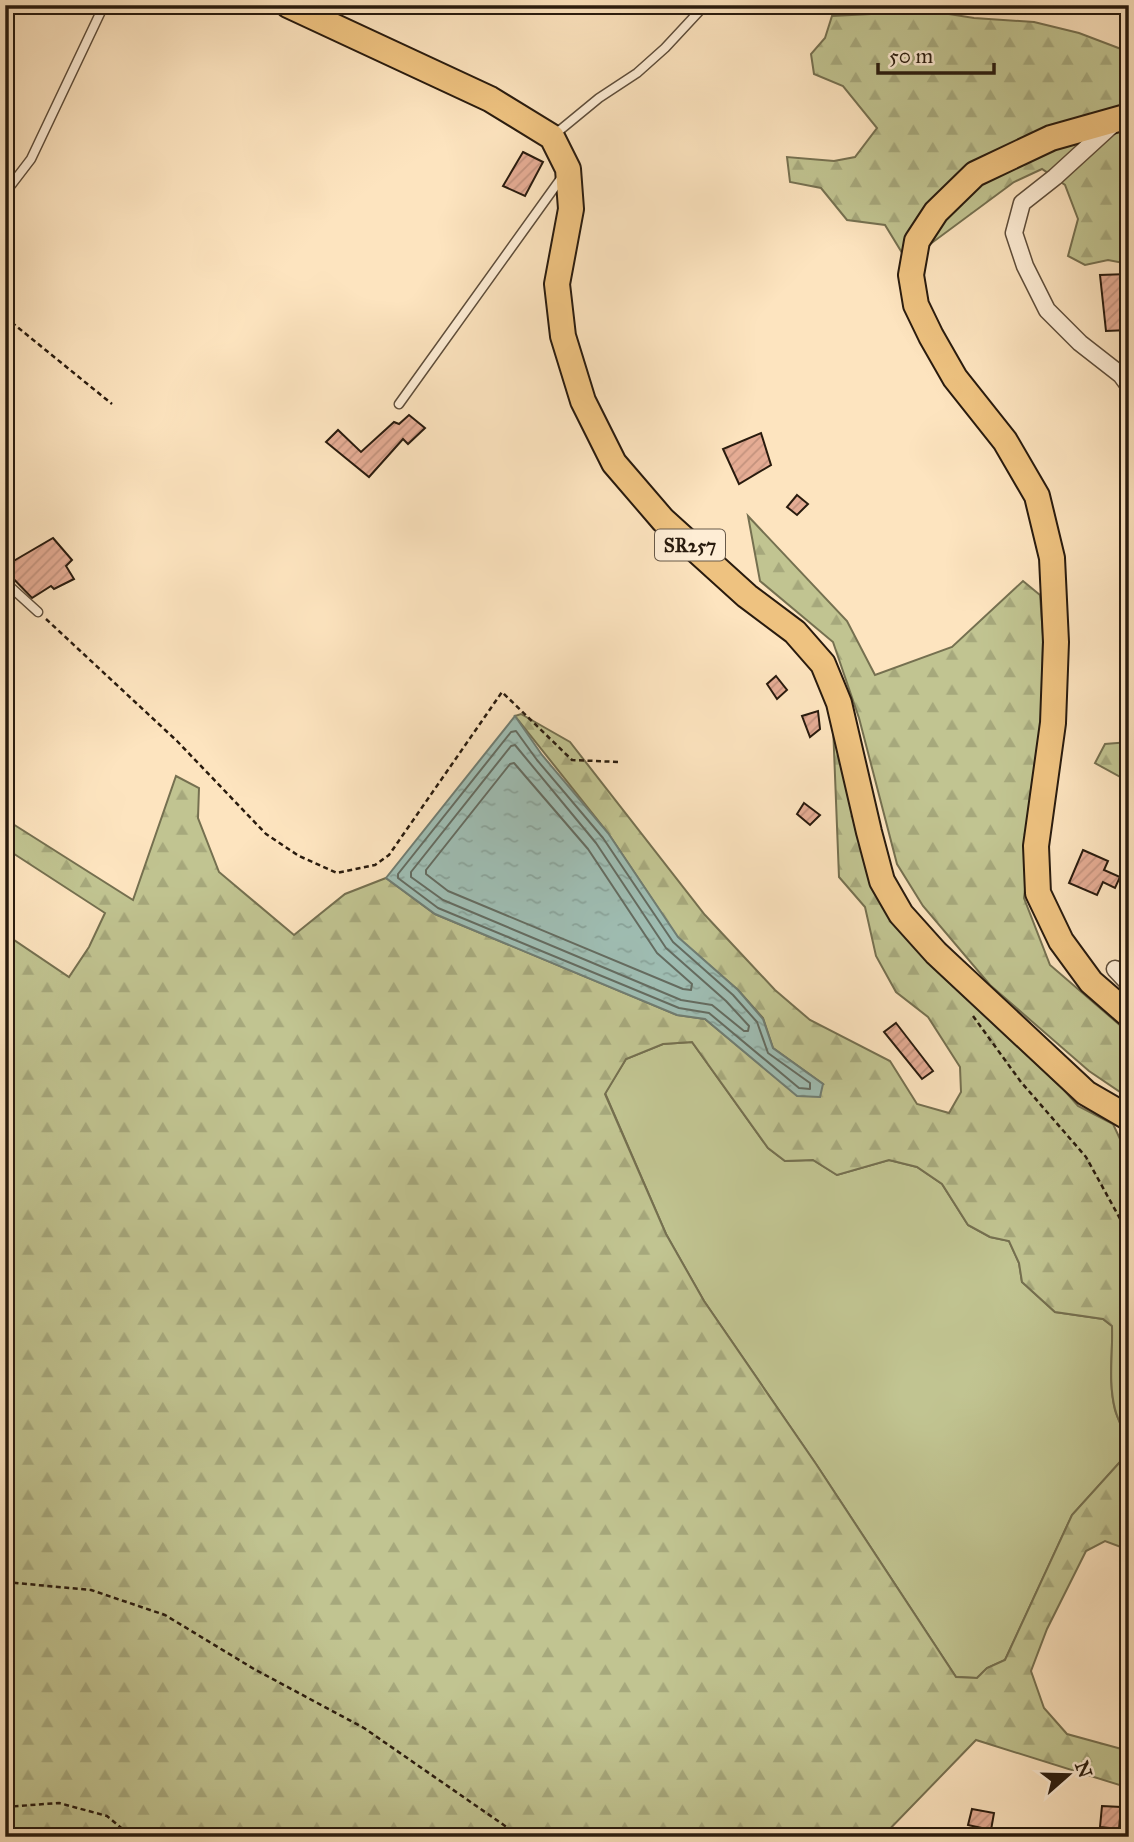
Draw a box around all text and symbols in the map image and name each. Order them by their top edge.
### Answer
scale bar [878,32,994,76]
text: 50 m [889,43,934,69]
road number: SR257 [655,530,725,560]
north arrow [1032,1741,1102,1811]
text: N [1070,1758,1097,1781]

